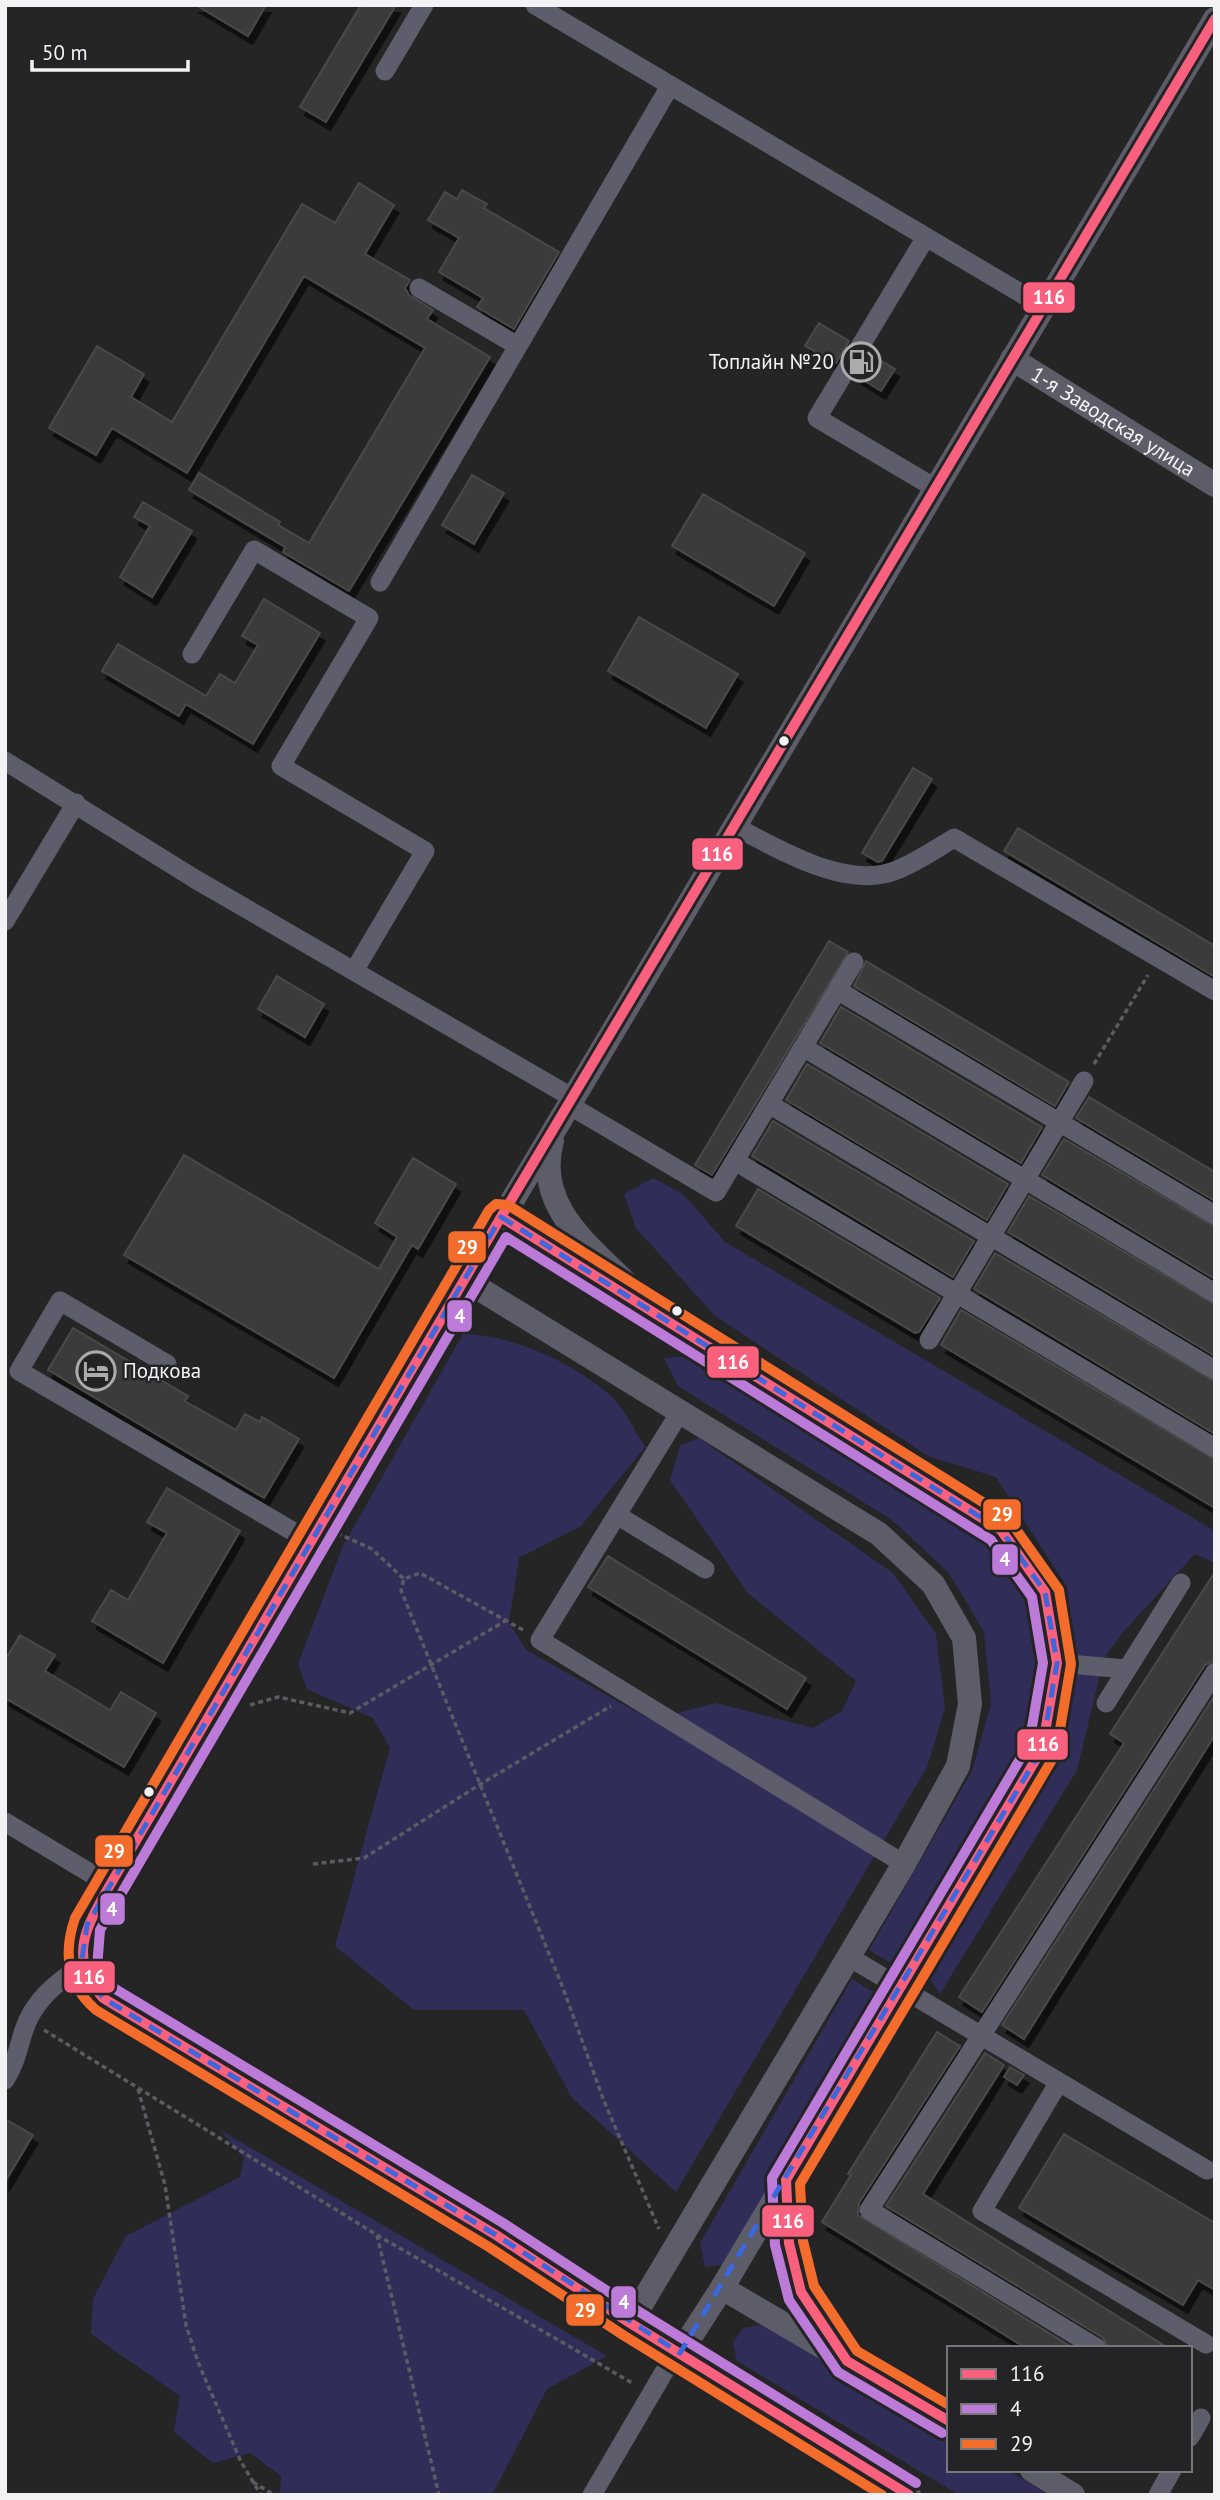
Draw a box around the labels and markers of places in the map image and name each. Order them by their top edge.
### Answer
fuel station icon: Топлайн №20 [840,341,882,383]
place label: Топлайн №20 [709,348,834,375]
unlabelled marker [777,734,791,748]
unlabelled marker [670,1304,684,1318]
hotel icon: Подкова [75,1350,117,1392]
place label: Подкова [123,1357,201,1384]
unlabelled marker [142,1785,156,1799]

